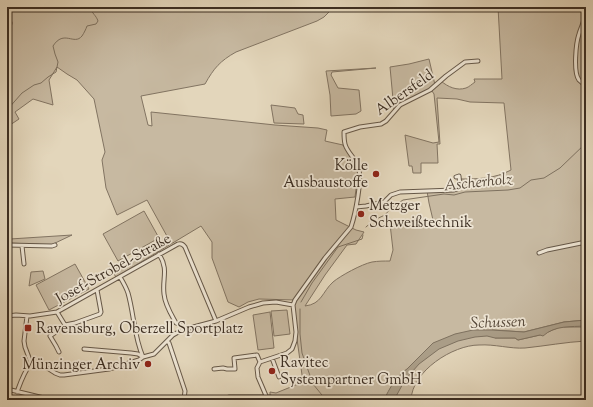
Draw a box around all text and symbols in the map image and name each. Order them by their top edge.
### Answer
street label: Albersfeld [371,65,439,121]
place label: Kölle Ausbaustoffe [283,156,368,194]
water label: Ascherholz [443,168,514,199]
marker: Kölle Ausbaustoffe [371,169,381,179]
place label: Metzger Schweißtechnik [369,196,472,234]
marker: Metzger Schweißtechnik [356,209,366,219]
street label: Josef-Strobel-Straße [51,229,175,310]
water label: Schussen [470,311,527,336]
place label: Ravensburg, Oberzell Sportplatz [36,319,244,340]
marker: Ravensburg, Oberzell Sportplatz [23,323,33,333]
place label: Ravitec Systempartner GmbH [280,353,422,391]
place label: Münzinger Archiv [22,355,140,376]
marker: Münzinger Archiv [143,359,153,369]
marker: Ravitec Systempartner GmbH [267,366,277,376]

